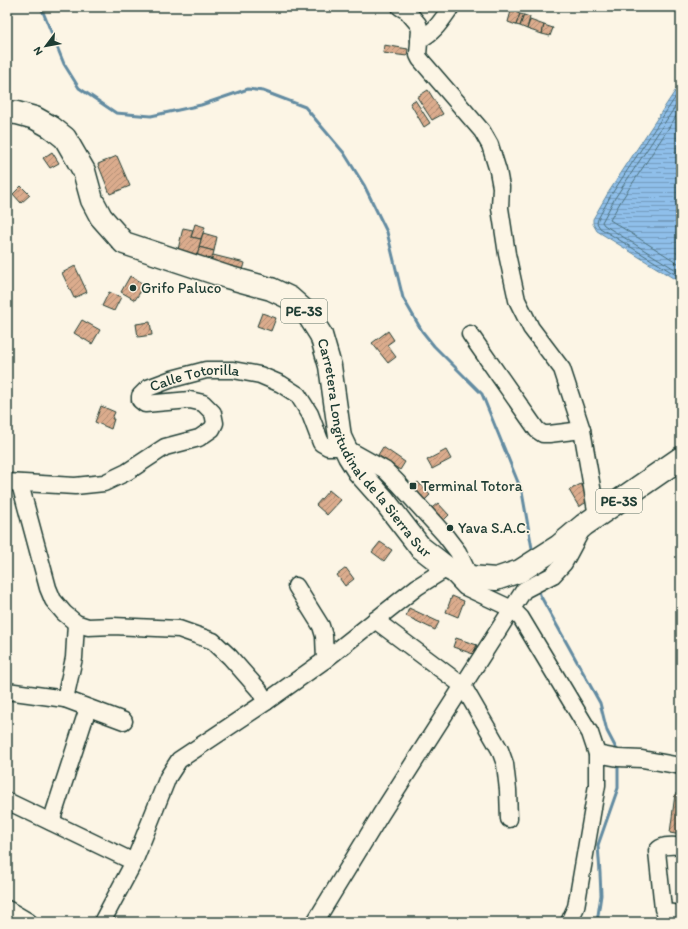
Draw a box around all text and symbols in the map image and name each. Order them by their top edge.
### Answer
north arrow [26,26,66,66]
text: N [30,44,45,58]
place label: Grifo Paluco [141,279,221,297]
marker: Grifo Paluco [128,283,138,293]
road number: PE-3S [281,299,327,323]
street label: Carretera Longitudinal de la Sierra Sur [313,336,435,562]
street label: Calle Totorilla [147,361,241,396]
place label: Terminal Totora [421,477,523,495]
marker: Terminal Totora [408,481,418,491]
road number: PE-3S [596,489,642,513]
place label: Yava S.A.C. [458,519,530,537]
marker: Yava S.A.C. [445,523,455,533]

